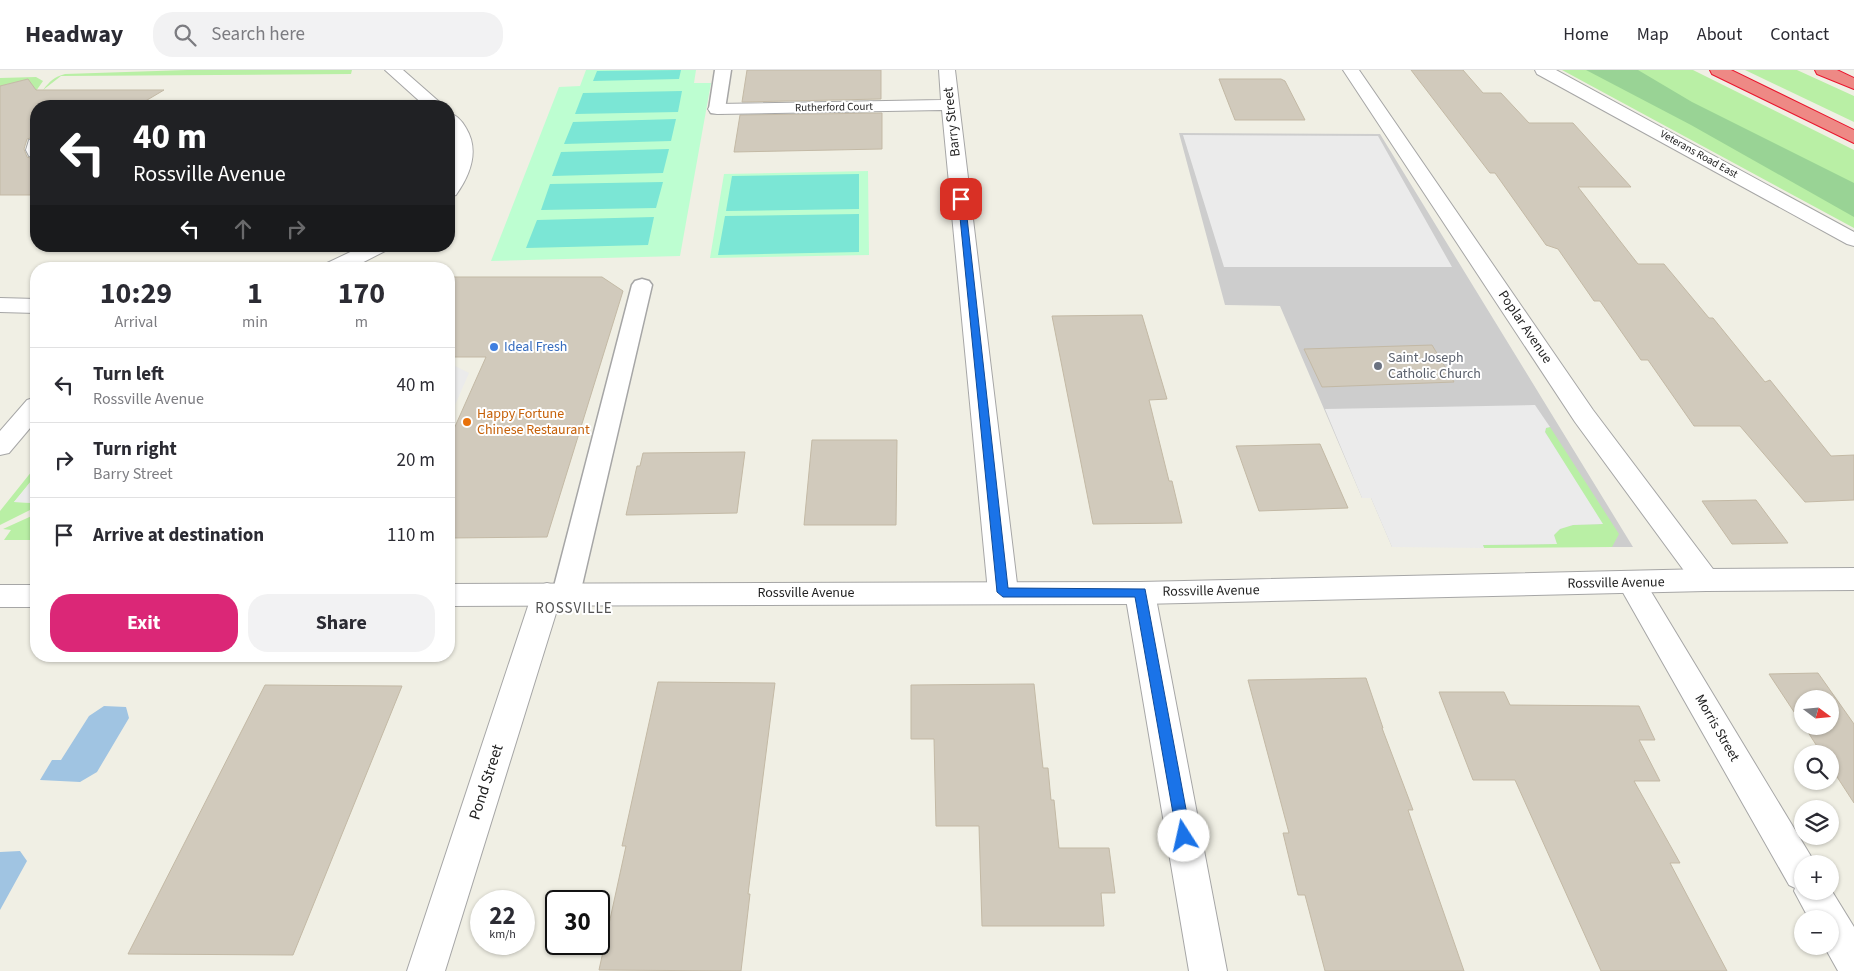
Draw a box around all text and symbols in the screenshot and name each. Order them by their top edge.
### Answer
search box [153,12,503,57]
text: Headway [25,17,123,52]
icon: search [171,21,199,49]
text: Search here [211,21,305,48]
text: Home [1563,22,1609,47]
text: Map [1637,22,1669,47]
text: About [1697,22,1742,47]
text: Contact [1770,22,1829,47]
street label: Barry Street [938,86,966,158]
street label: Rutherford Court [795,99,873,115]
text: 40 m [133,112,207,162]
icon: left [50,120,115,185]
street label: Veterans Road East [1657,126,1741,182]
text: Rossville Avenue [133,158,286,190]
pin [940,178,982,220]
icon: arrive [947,185,975,213]
icon: left [176,215,204,243]
icon: ahead [229,215,257,243]
icon: right [282,215,310,243]
text: 10:29 [100,272,172,315]
text: 1 [247,272,263,315]
text: 170 [338,272,385,315]
street label: Poplar Avenue [1493,286,1557,368]
text: Arrival [114,311,157,333]
text: min [242,311,268,333]
text: m [355,311,368,333]
place label: Ideal Fresh [504,337,567,357]
marker: Ideal Fresh [488,341,500,353]
place label: Saint Joseph Catholic Church [1388,348,1481,384]
marker: Saint Joseph Catholic Church [1372,360,1384,372]
text: Turn left [93,361,164,388]
icon: left [50,371,78,399]
text: 40 m [397,372,435,399]
text: Rossville Avenue [93,388,204,410]
place label: Happy Fortune Chinese Restaurant [477,404,590,440]
marker: Happy Fortune Chinese Restaurant [461,416,473,428]
text: Turn right [93,436,177,463]
icon: right [50,446,78,474]
text: 20 m [397,447,435,474]
text: Barry Street [93,463,173,485]
icon: arrive [50,521,78,549]
text: Arrive at destination [93,522,264,549]
text: 110 m [387,522,435,549]
street label: Rossville Avenue [1567,572,1665,594]
street label: Rossville Avenue [1162,580,1260,602]
street label: Rossville Avenue [757,583,855,603]
button: Exit [50,594,238,652]
button: Share [248,594,435,652]
district label: ROSSVILLE [535,598,613,619]
north arrow [1794,690,1839,735]
map controls [1794,690,1839,955]
street label: Morris Street [1690,691,1744,766]
street label: Pond Street [463,741,509,823]
button: search [1794,745,1839,790]
button: layers [1794,800,1839,845]
position arrow [1157,809,1209,861]
button: + [1794,855,1839,900]
speed limit sign: 30 [545,890,610,955]
text: 22 [489,898,516,934]
button: − [1794,910,1839,955]
text: km/h [489,926,516,943]

